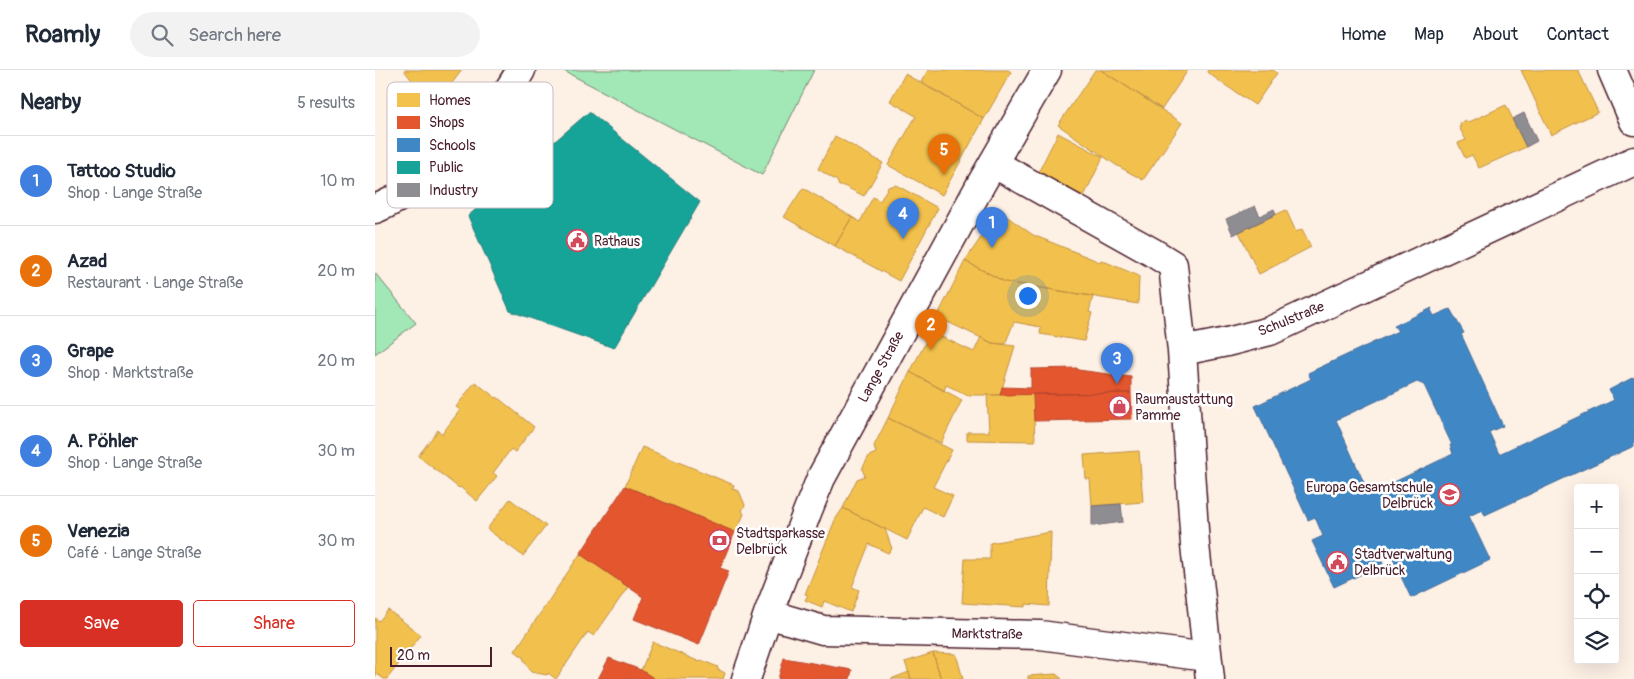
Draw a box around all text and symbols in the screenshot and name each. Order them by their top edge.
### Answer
search box [130,12,480,57]
text: Roamly [25,20,100,49]
icon: search [148,21,176,49]
text: Search here [188,23,281,47]
text: Home [1341,23,1386,46]
text: Map [1414,23,1444,46]
text: About [1472,23,1518,46]
text: Contact [1546,23,1609,46]
legend [387,82,553,208]
text: Nearby [20,89,81,116]
text: Homes [429,92,471,109]
text: 5 results [297,93,355,113]
text: Shops [429,114,465,131]
pin: 5 [928,134,960,175]
text: Schools [429,137,476,154]
text: Tattoo Studio [67,159,176,183]
text: Public [429,159,464,176]
text: 1 [33,171,39,191]
text: 10 m [320,171,355,191]
text: Industry [429,182,478,199]
text: Shop · Lange Straße [67,183,202,203]
pin: 4 [887,198,919,239]
pin: 1 [976,207,1008,248]
public building icon: Rathaus [566,229,590,253]
place label: Rathaus [594,233,641,250]
text: Azad [67,249,107,273]
text: 2 [32,261,40,281]
text: 20 m [317,261,355,281]
text: Restaurant · Lange Straße [67,273,243,293]
your location [1015,283,1041,309]
street label: Schulstraße [1255,298,1327,340]
pin: 2 [915,309,947,350]
street label: Lange Straße [854,328,908,406]
text: Grape [67,339,114,363]
pin: 3 [1101,343,1133,384]
text: 3 [32,351,40,371]
text: 20 m [317,351,355,371]
text: Shop · Marktstraße [67,363,193,383]
place label: Raumaustattung Pamme [1135,391,1233,424]
shop icon: Raumaustattung Pamme [1107,395,1131,419]
text: A. Pöhler [67,429,138,453]
text: 4 [31,441,41,461]
text: 30 m [317,441,355,461]
text: Shop · Lange Straße [67,453,202,473]
place label: Europa Gesamtschule Delbrück [1306,479,1433,512]
school or university icon: Europa Gesamtschule Delbrück [1437,483,1461,507]
map controls [1574,484,1619,664]
button: + [1574,484,1619,529]
text: Venezia [67,519,130,543]
place label: Stadtsparkasse Delbrück [736,525,825,558]
bank icon: Stadtsparkasse Delbrück [708,529,732,553]
button: − [1574,529,1619,574]
text: 5 [32,531,40,551]
text: 30 m [317,531,355,551]
text: Café · Lange Straße [67,543,201,563]
place label: Stadtverwaltung Delbrück [1354,546,1452,579]
public building icon: Stadtverwaltung Delbrück [1326,550,1350,574]
button: locate [1574,574,1619,619]
button: Save [20,600,183,647]
button: Share [193,600,355,647]
button: layers [1574,619,1619,664]
street label: Marktstraße [951,625,1023,643]
scale bar [390,644,493,667]
text: 20 m [397,647,430,664]

